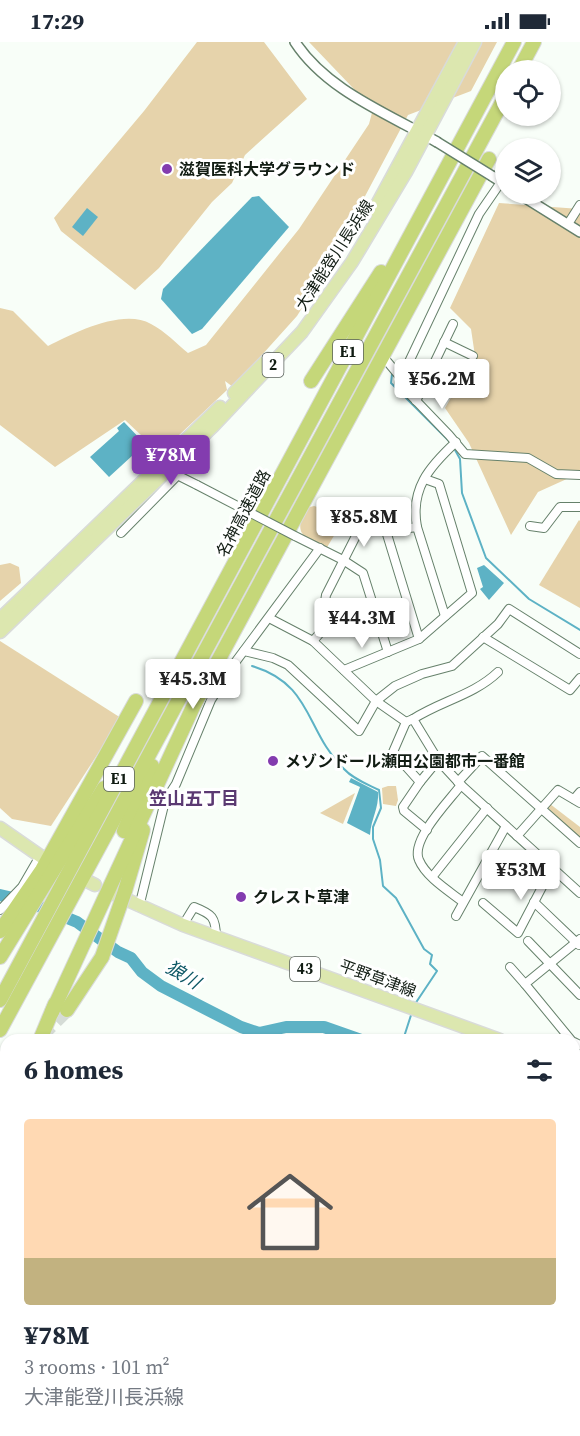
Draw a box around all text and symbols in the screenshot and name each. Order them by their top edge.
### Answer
text: 17:29 [30,6,84,36]
map controls [495,60,561,204]
button: locate [495,60,561,126]
button: layers [495,138,561,204]
place label: 滋賀医科大学グラウンド [179,158,355,180]
marker: 滋賀医科大学グラウンド [160,162,174,176]
street label: 大津能登川長浜線 [290,195,378,315]
road number: E1 [333,340,363,364]
road number: 2 [262,353,284,377]
pin: ¥56.2M [393,359,491,410]
text: ¥56.2M [408,364,476,392]
pin: ¥78M [135,435,207,486]
text: ¥78M [146,440,196,468]
street label: 名神高速道路 [211,465,275,561]
pin: ¥85.8M [315,497,413,548]
text: ¥85.8M [330,502,398,530]
pin: ¥44.3M [313,598,411,649]
text: ¥44.3M [328,603,396,631]
pin: ¥45.3M [144,659,242,710]
text: ¥45.3M [159,664,227,692]
place label: メゾンドール瀬田公園都市一番館 [285,750,525,772]
marker: メゾンドール瀬田公園都市一番館 [266,754,280,768]
road number: E1 [104,767,134,791]
district label: 笠山五丁目 [149,786,239,811]
pin: ¥53M [485,850,557,901]
text: ¥53M [496,855,546,883]
place label: クレスト草津 [253,886,349,908]
marker: クレスト草津 [234,890,248,904]
street label: 平野草津線 [337,954,419,1002]
water label: 狼川 [161,955,207,996]
road number: 43 [290,957,320,981]
text: 6 homes [24,1052,123,1088]
icon: filters [523,1054,556,1087]
icon: home [236,1158,344,1266]
text: ¥78M [24,1317,90,1353]
text: 3 rooms · 101 m² [24,1353,170,1381]
text: 大津能登川長浜線 [24,1383,184,1411]

